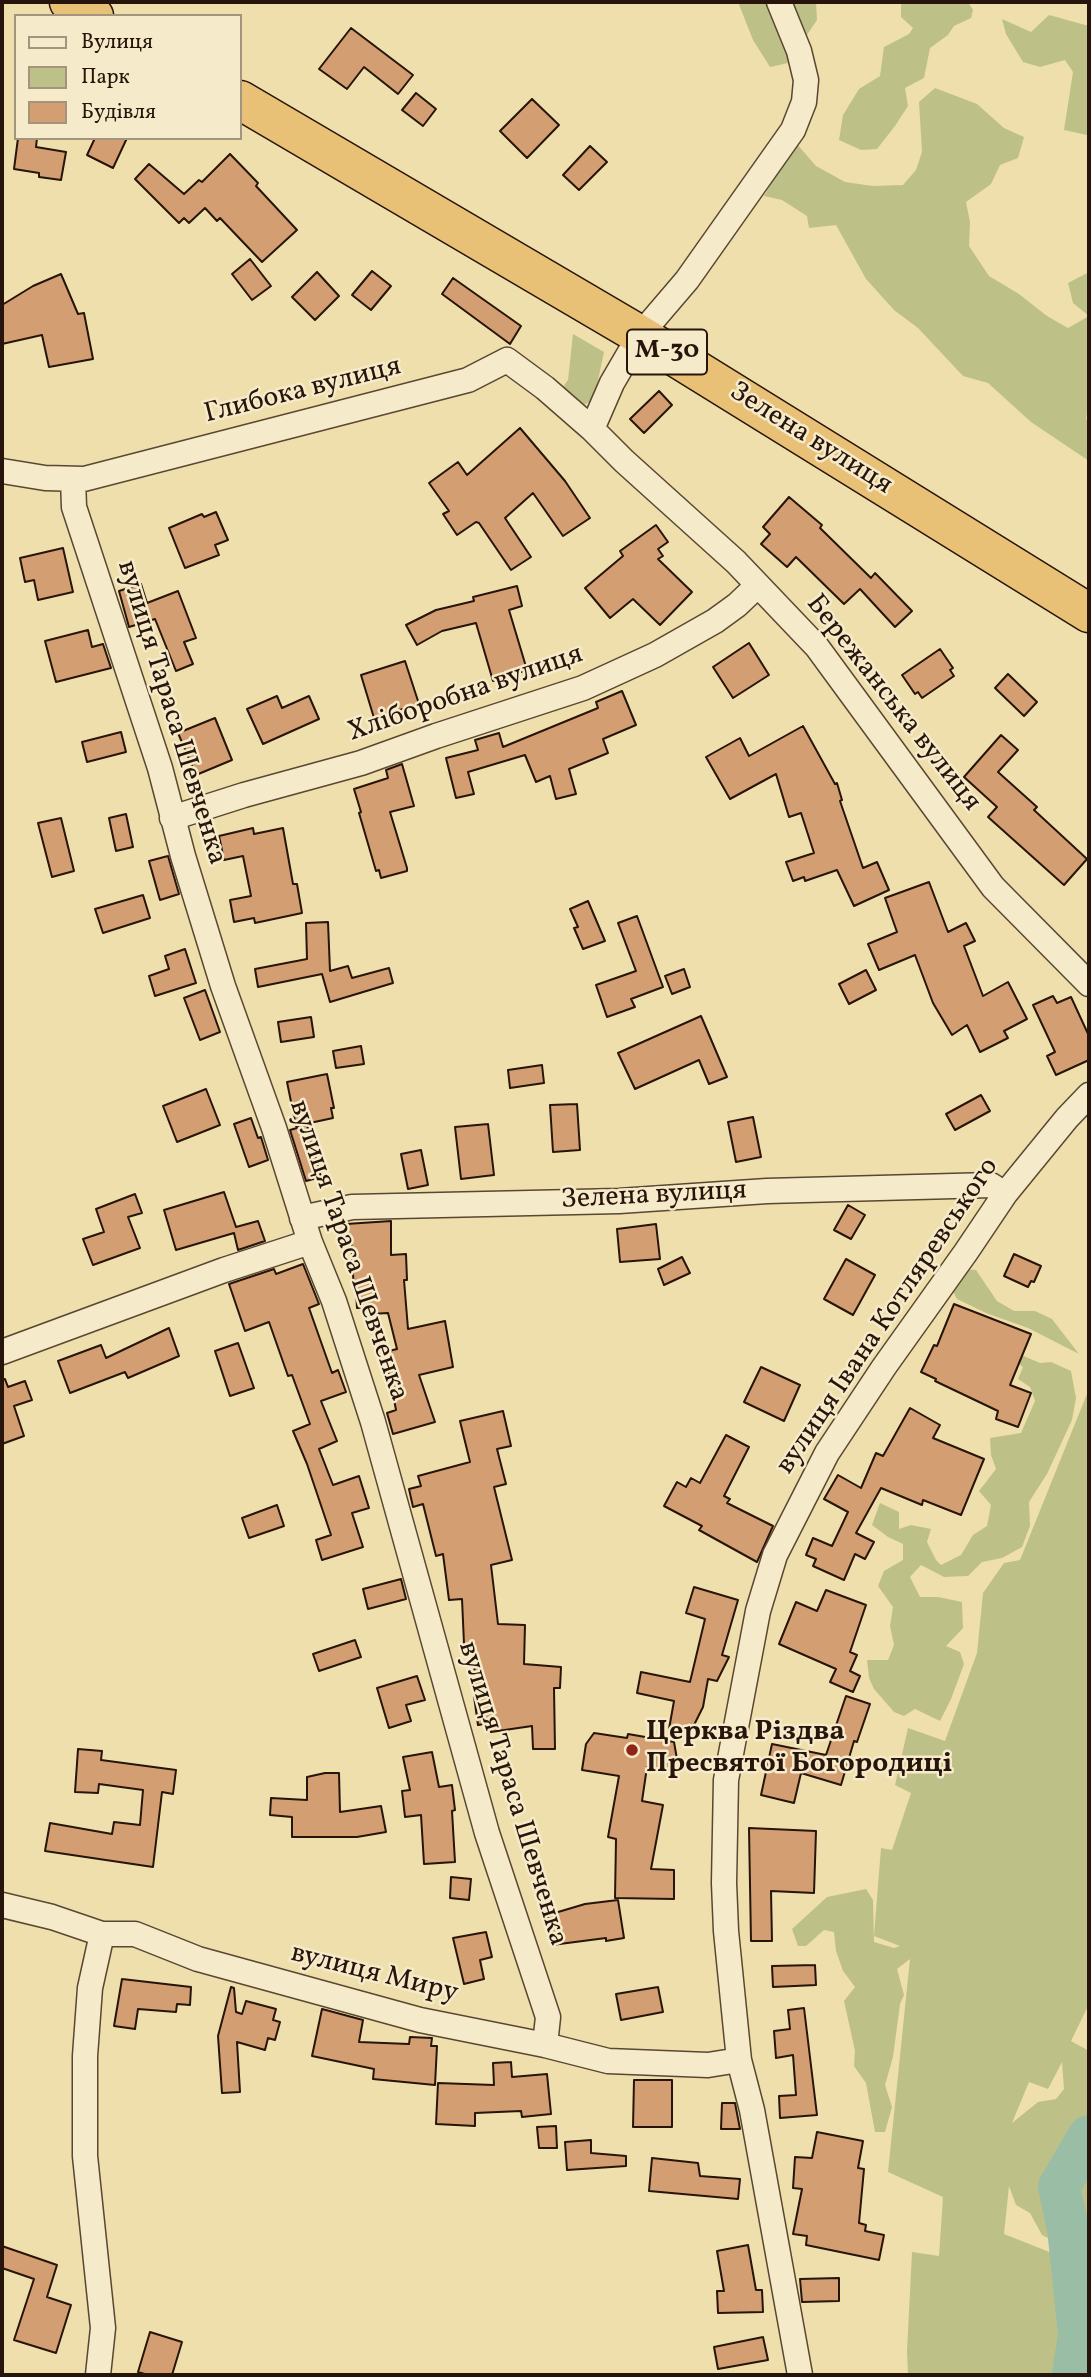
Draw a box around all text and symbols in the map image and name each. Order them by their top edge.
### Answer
legend [14,14,242,140]
text: Вулиця [81,28,153,57]
text: Парк [81,63,130,92]
text: Будівля [81,98,156,127]
road number: М-30 [627,330,707,374]
street label: Глибока вулиця [201,351,405,433]
street label: Зелена вулиця [722,376,898,504]
street label: вулиця Тараса Шевченка [108,557,232,869]
street label: Бережанська вулиця [797,589,987,819]
street label: Хліборобна вулиця [344,639,588,751]
street label: вулиця Тараса Шевченка [280,1096,414,1406]
street label: вулиця Івана Котляревського [770,1152,1008,1482]
street label: Зелена вулиця [560,1175,748,1219]
street label: вулиця Тараса Шевченка [449,1638,573,1950]
place label: Церква Різдва Пресвятої Богородиці [646,1717,952,1783]
marker: Церква Різдва Пресвятої Богородиці [624,1742,640,1758]
street label: вулиця Миру [287,1938,461,2012]

